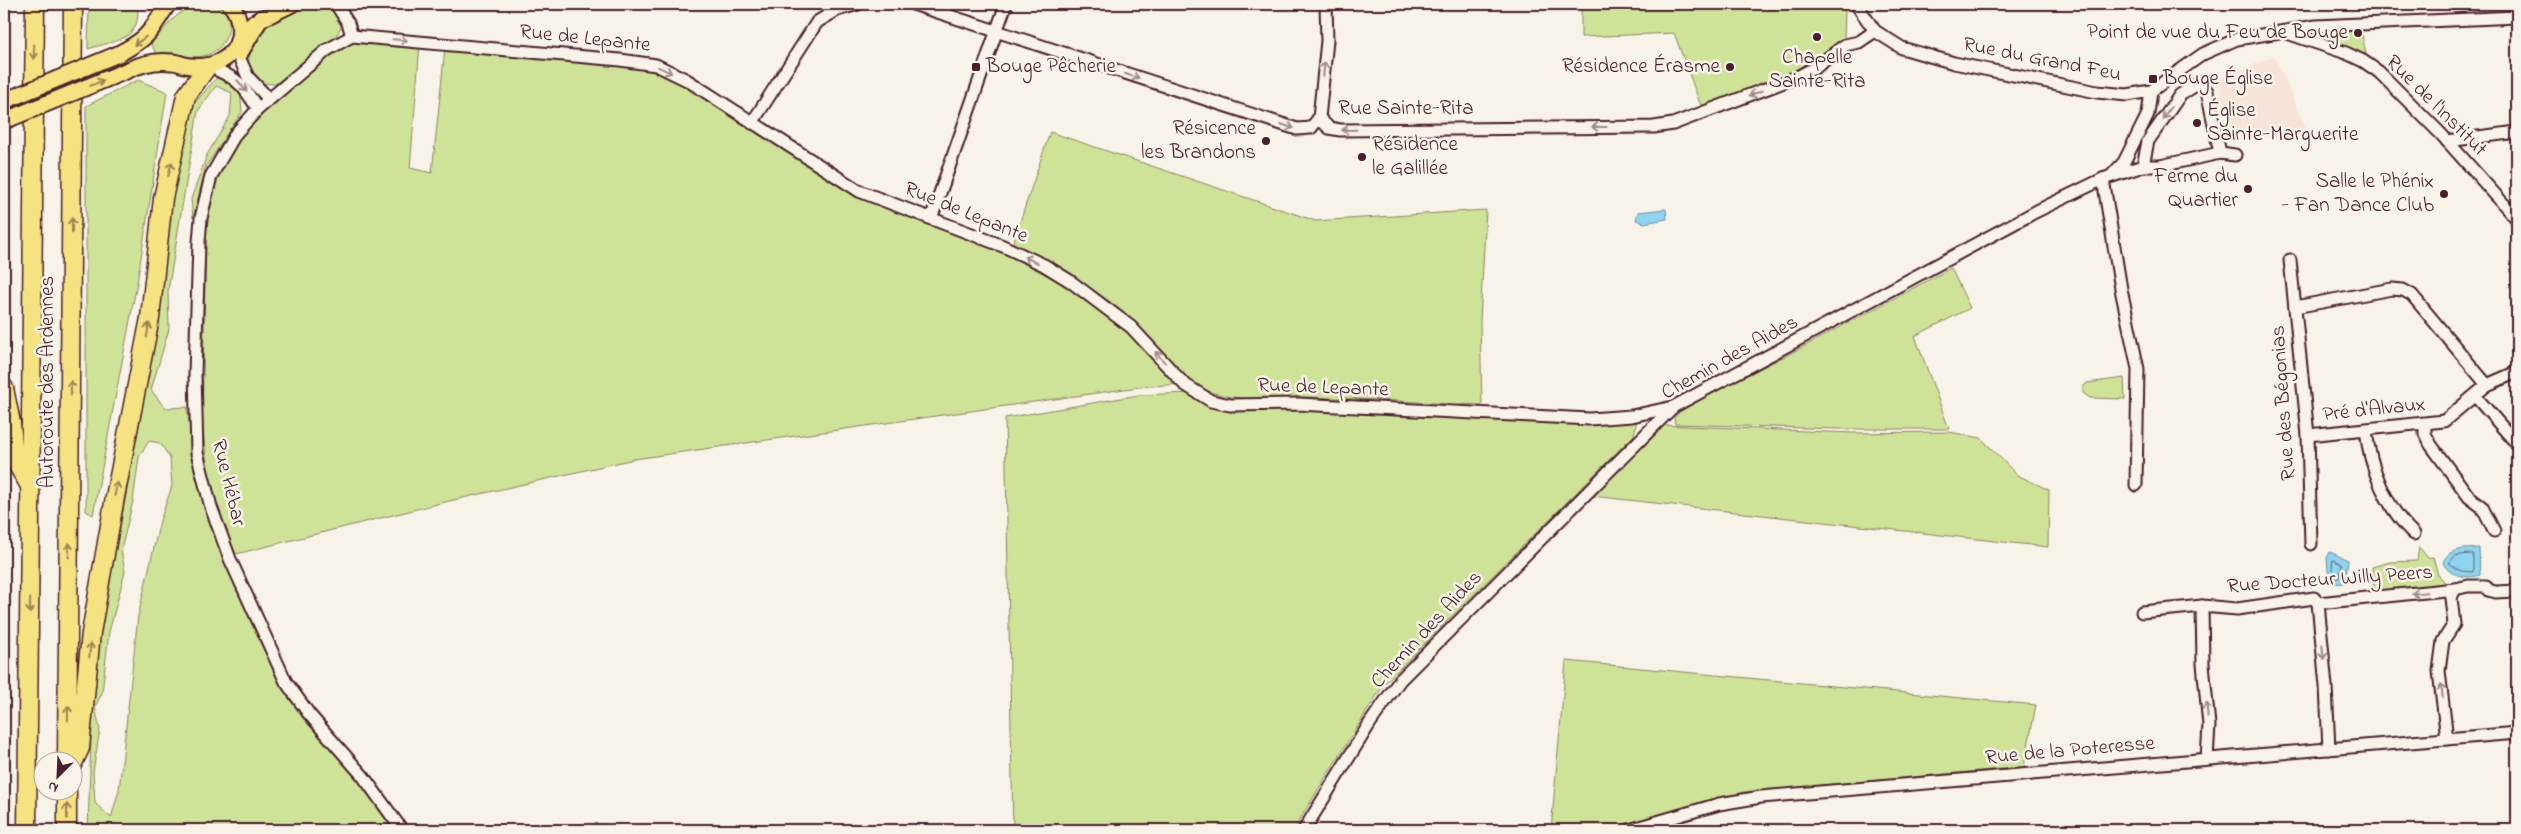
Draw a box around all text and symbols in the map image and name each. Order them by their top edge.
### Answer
street label: Rue de Lepante [518,17,653,61]
place label: Point de vue du Feu de Bouge [2087,18,2349,50]
marker: Point de vue du Feu de Bouge [2352,27,2364,39]
street label: Rue du Grand Feu [1960,30,2124,90]
marker: Chapelle Sainte-Rita [1811,31,1823,43]
one-way arrow [392,35,408,44]
one-way arrow [134,36,148,46]
place label: Chapelle Sainte-Rita [1768,43,1866,97]
one-way arrow [29,44,39,60]
street label: Rue de l'Institut [2378,48,2494,164]
place label: Bouge Pêcherie [985,52,1116,84]
place label: Résidence Érasme [1562,52,1721,82]
marker: Bouge Pêcherie [970,61,982,73]
one-way arrow [1319,61,1329,77]
marker: Résidence Érasme [1724,61,1736,73]
place label: Bouge Église [2162,64,2273,96]
one-way arrow [657,65,672,75]
one-way arrow [1124,71,1140,81]
marker: Bouge Église [2147,73,2159,85]
one-way arrow [90,77,105,86]
one-way arrow [237,80,248,93]
one-way arrow [1749,89,1764,98]
street label: Rue Sainte-Rita [1338,94,1474,124]
place label: Église Sainte-Marguerite [2207,96,2359,152]
one-way arrow [2162,106,2172,120]
place label: Résicence les Brandons [1141,114,1257,168]
marker: Église Sainte-Marguerite [2191,117,2203,129]
one-way arrow [1278,122,1294,131]
one-way arrow [1591,122,1608,132]
one-way arrow [1341,125,1358,135]
place label: Résidence le Galillée [1372,130,1458,184]
marker: Résicence les Brandons [1260,135,1272,147]
marker: Résidence le Galillée [1356,151,1368,163]
one-way arrow [166,162,175,178]
place label: Ferme du Quartier [2153,162,2238,216]
place label: Salle le Phénix - Fan Dance Club [2281,167,2434,221]
street label: Rue de Lepante [899,174,1033,252]
marker: Ferme du Quartier [2242,183,2254,195]
marker: Salle le Phénix - Fan Dance Club [2438,188,2450,200]
one-way arrow [67,218,77,234]
one-way arrow [1024,254,1039,264]
street label: Autoroute des Ardennes [33,276,63,488]
street label: Chemin des Aides [1656,308,1804,408]
one-way arrow [143,322,153,338]
street label: Rue des Bégonias [2264,324,2306,482]
one-way arrow [1154,351,1166,364]
street label: Rue de Lepante [1257,371,1390,405]
one-way arrow [66,380,76,396]
street label: Pré d'Alvaux [2321,390,2427,430]
street label: Rue Hébar [203,436,253,530]
one-way arrow [112,482,122,498]
one-way arrow [65,543,74,559]
street label: Rue Docteur Willy Peers [2226,558,2434,604]
street label: Chemin des Aides [1364,564,1490,696]
one-way arrow [2412,588,2428,598]
one-way arrow [25,598,35,614]
one-way arrow [85,642,94,658]
one-way arrow [2318,643,2328,659]
one-way arrow [2437,683,2447,699]
one-way arrow [2203,703,2212,719]
one-way arrow [63,705,73,722]
street label: Rue de la Poteresse [1984,729,2156,773]
north arrow [32,752,82,802]
text: N [45,775,62,798]
one-way arrow [62,803,72,820]

